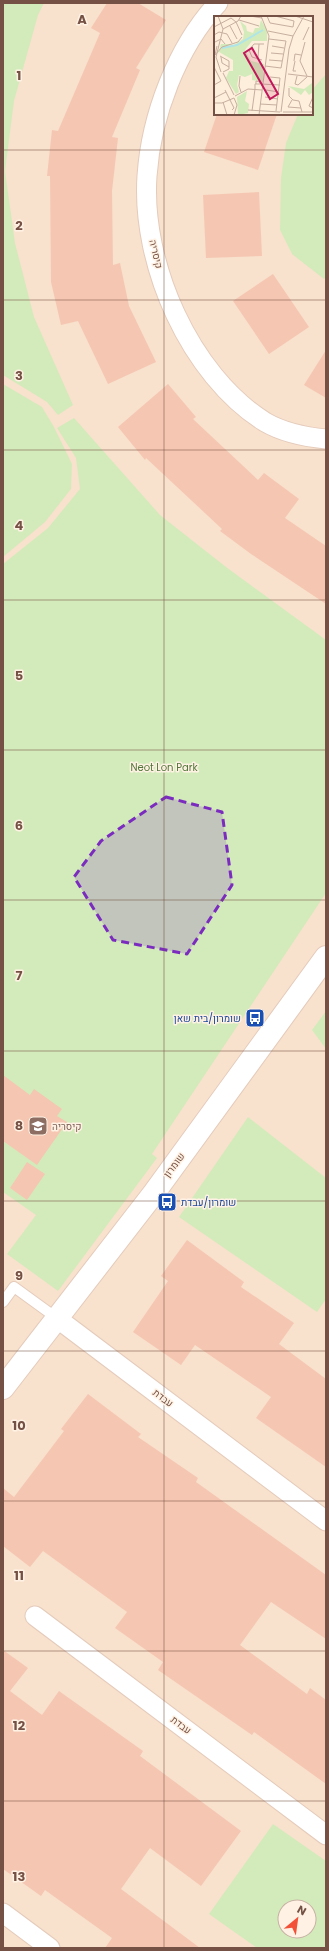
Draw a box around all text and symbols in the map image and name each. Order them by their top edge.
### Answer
text: A [77,10,87,29]
inset map [214,16,313,115]
text: 1 [17,66,21,85]
text: 2 [15,216,23,235]
street label: קיסריה [145,238,167,270]
text: 3 [15,366,23,385]
text: 4 [15,516,24,535]
text: 5 [15,666,23,685]
park label: Neot Lon Park [130,760,198,775]
text: 6 [15,816,23,835]
text: 7 [16,966,23,985]
bus stop icon: שומרון/בית שאן [244,1007,266,1029]
place label: שומרון/בית שאן [174,1011,241,1026]
school or university icon: קיסריה [27,1115,49,1137]
text: 8 [15,1116,23,1135]
place label: קיסריה [52,1119,81,1134]
street label: שומרון [160,1149,188,1181]
bus stop icon: שומרון/עבדת [156,1191,178,1213]
place label: שומרון/עבדת [181,1195,236,1210]
text: 9 [15,1266,23,1285]
street label: עבדת [149,1385,177,1411]
text: 10 [12,1416,26,1435]
text: 11 [14,1566,24,1585]
street label: עבדת [167,1712,195,1738]
text: 12 [13,1716,26,1735]
text: 13 [13,1867,26,1886]
north arrow [277,1899,317,1939]
text: N [294,1901,309,1919]

